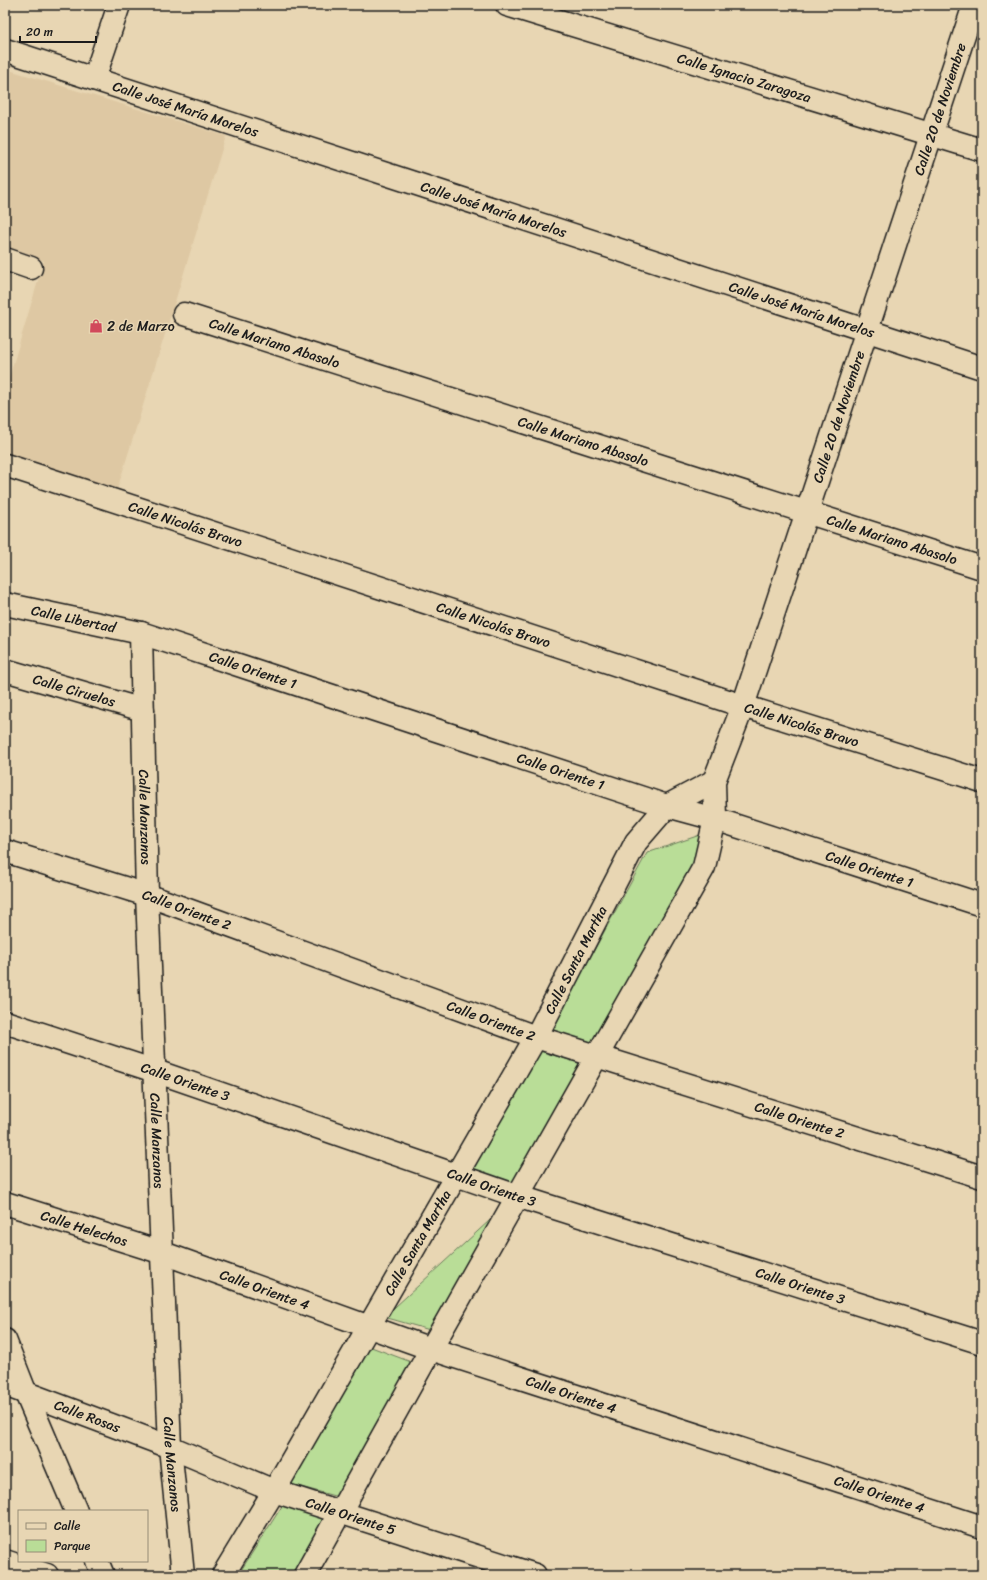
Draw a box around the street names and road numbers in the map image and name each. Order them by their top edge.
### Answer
street label: Calle 20 de Noviembre [907,40,974,179]
street label: Calle Ignacio Zaragoza [674,46,814,110]
street label: Calle José María Morelos [109,74,262,145]
street label: Calle José María Morelos [417,174,570,245]
street label: Calle José María Morelos [725,274,878,345]
street label: Calle Mariano Abasolo [206,311,343,376]
street label: Calle 20 de Noviembre [805,347,872,486]
street label: Calle Mariano Abasolo [515,409,652,474]
street label: Calle Nicolás Bravo [125,494,246,555]
street label: Calle Mariano Abasolo [823,507,960,572]
street label: Calle Nicolás Bravo [433,595,554,655]
street label: Calle Libertad [29,598,120,641]
street label: Calle Oriente 1 [206,644,300,696]
street label: Calle Ciruelos [30,667,119,715]
street label: Calle Nicolás Bravo [741,695,862,755]
street label: Calle Oriente 1 [514,745,608,798]
street label: Calle Manzanos [131,769,158,865]
street label: Calle Oriente 1 [822,843,917,895]
street label: Calle Oriente 2 [139,882,235,938]
street label: Calle Santa Martha [538,902,614,1019]
street label: Calle Oriente 2 [443,993,539,1049]
street label: Calle Oriente 3 [137,1055,233,1109]
street label: Calle Manzanos [142,1093,171,1189]
street label: Calle Oriente 2 [751,1094,848,1146]
street label: Calle Oriente 3 [444,1161,540,1214]
street label: Calle Santa Martha [377,1185,458,1301]
street label: Calle Helechos [37,1203,131,1254]
street label: Calle Oriente 3 [752,1260,849,1312]
street label: Calle Oriente 4 [216,1262,313,1318]
street label: Calle Oriente 4 [523,1368,620,1421]
street label: Calle Rosas [50,1393,125,1441]
street label: Calle Manzanos [156,1416,189,1513]
street label: Calle Oriente 4 [831,1468,928,1521]
street label: Calle Oriente 5 [302,1490,400,1543]

